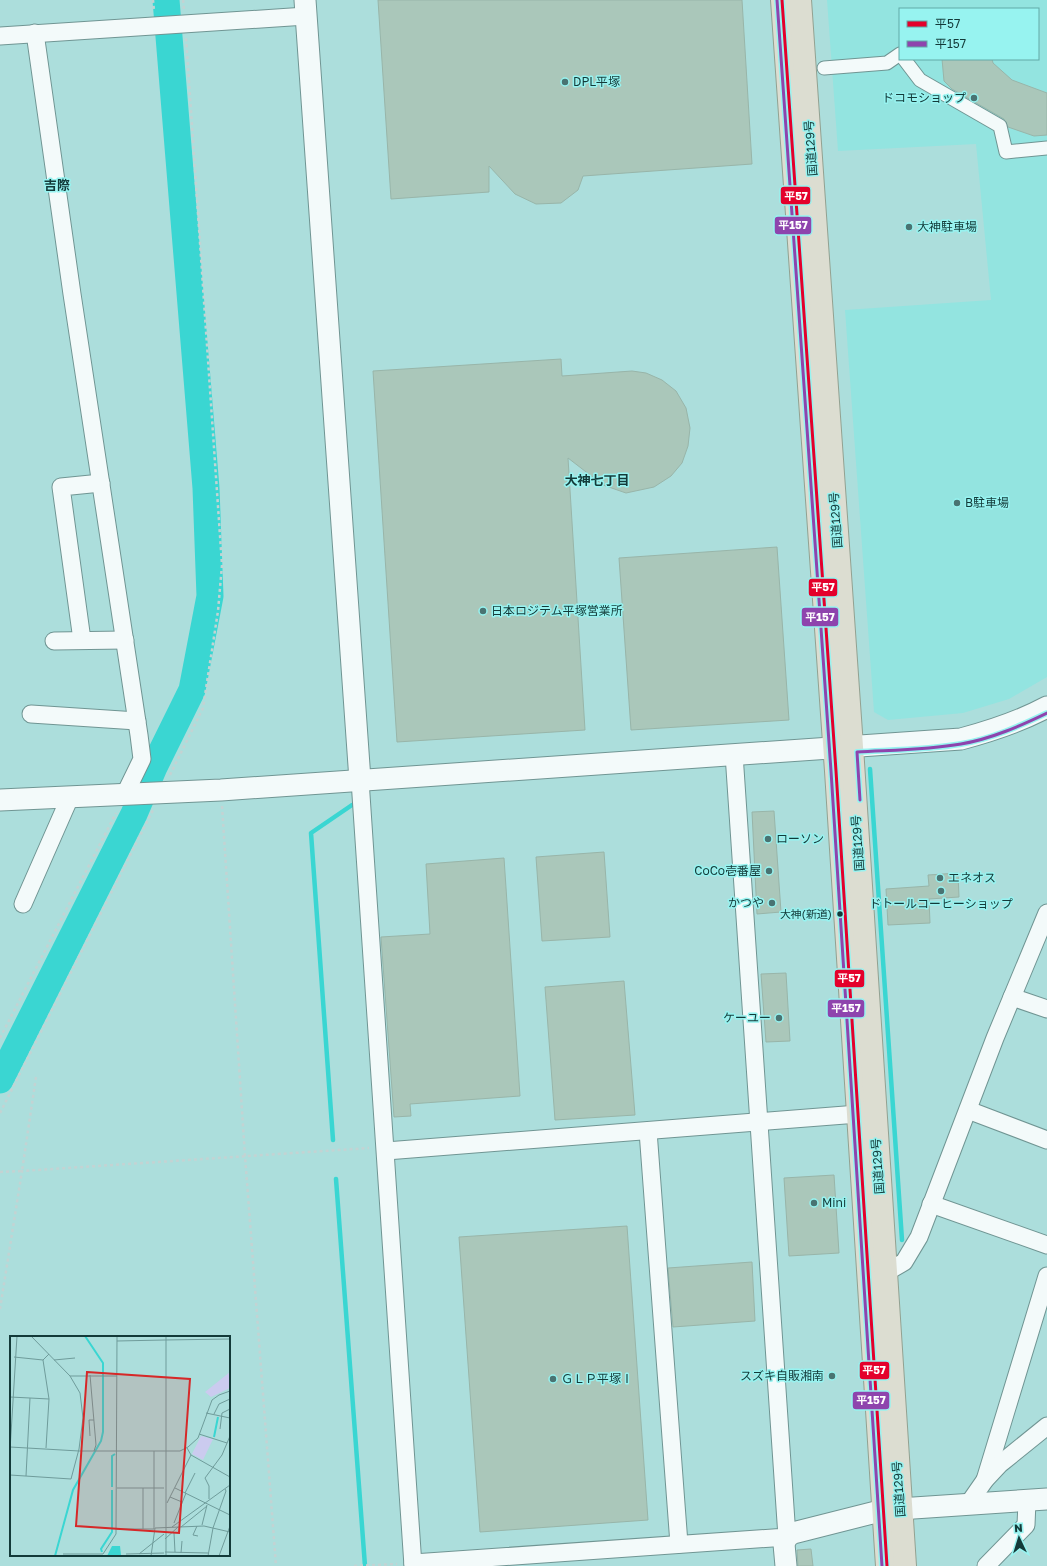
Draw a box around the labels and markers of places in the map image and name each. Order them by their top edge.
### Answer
place label: DPL平塚 [573,74,620,89]
marker: DPL平塚 [560,77,570,87]
place label: ドコモショップ [882,90,966,105]
marker: ドコモショップ [969,93,979,103]
place label: 大神駐車場 [917,219,977,234]
marker: 大神駐車場 [904,222,914,232]
place label: B駐車場 [965,495,1009,510]
marker: B駐車場 [952,498,962,508]
place label: 日本ロジテム平塚営業所 [491,603,623,618]
marker: 日本ロジテム平塚営業所 [478,606,488,616]
place label: ローソン [776,831,824,846]
marker: ローソン [763,834,773,844]
place label: CoCo壱番屋 [694,863,761,878]
marker: CoCo壱番屋 [764,866,774,876]
place label: エネオス [948,870,996,885]
marker: エネオス [935,873,945,883]
marker: ドトールコーヒーショップ [936,886,946,896]
place label: かつや [728,895,764,910]
place label: ドトールコーヒーショップ [869,896,1013,911]
marker: かつや [767,898,777,908]
place label: 大神(新道) [780,907,832,920]
marker: 大神(新道) [835,909,845,919]
place label: ケーユー [723,1010,771,1025]
marker: ケーユー [774,1013,784,1023]
place label: Mini [822,1195,846,1210]
marker: Mini [809,1198,819,1208]
place label: スズキ自販湘南 [740,1368,824,1383]
place label: ＧＬＰ平塚Ⅰ [561,1371,633,1386]
marker: スズキ自販湘南 [827,1371,837,1381]
marker: ＧＬＰ平塚Ⅰ [548,1374,558,1384]

